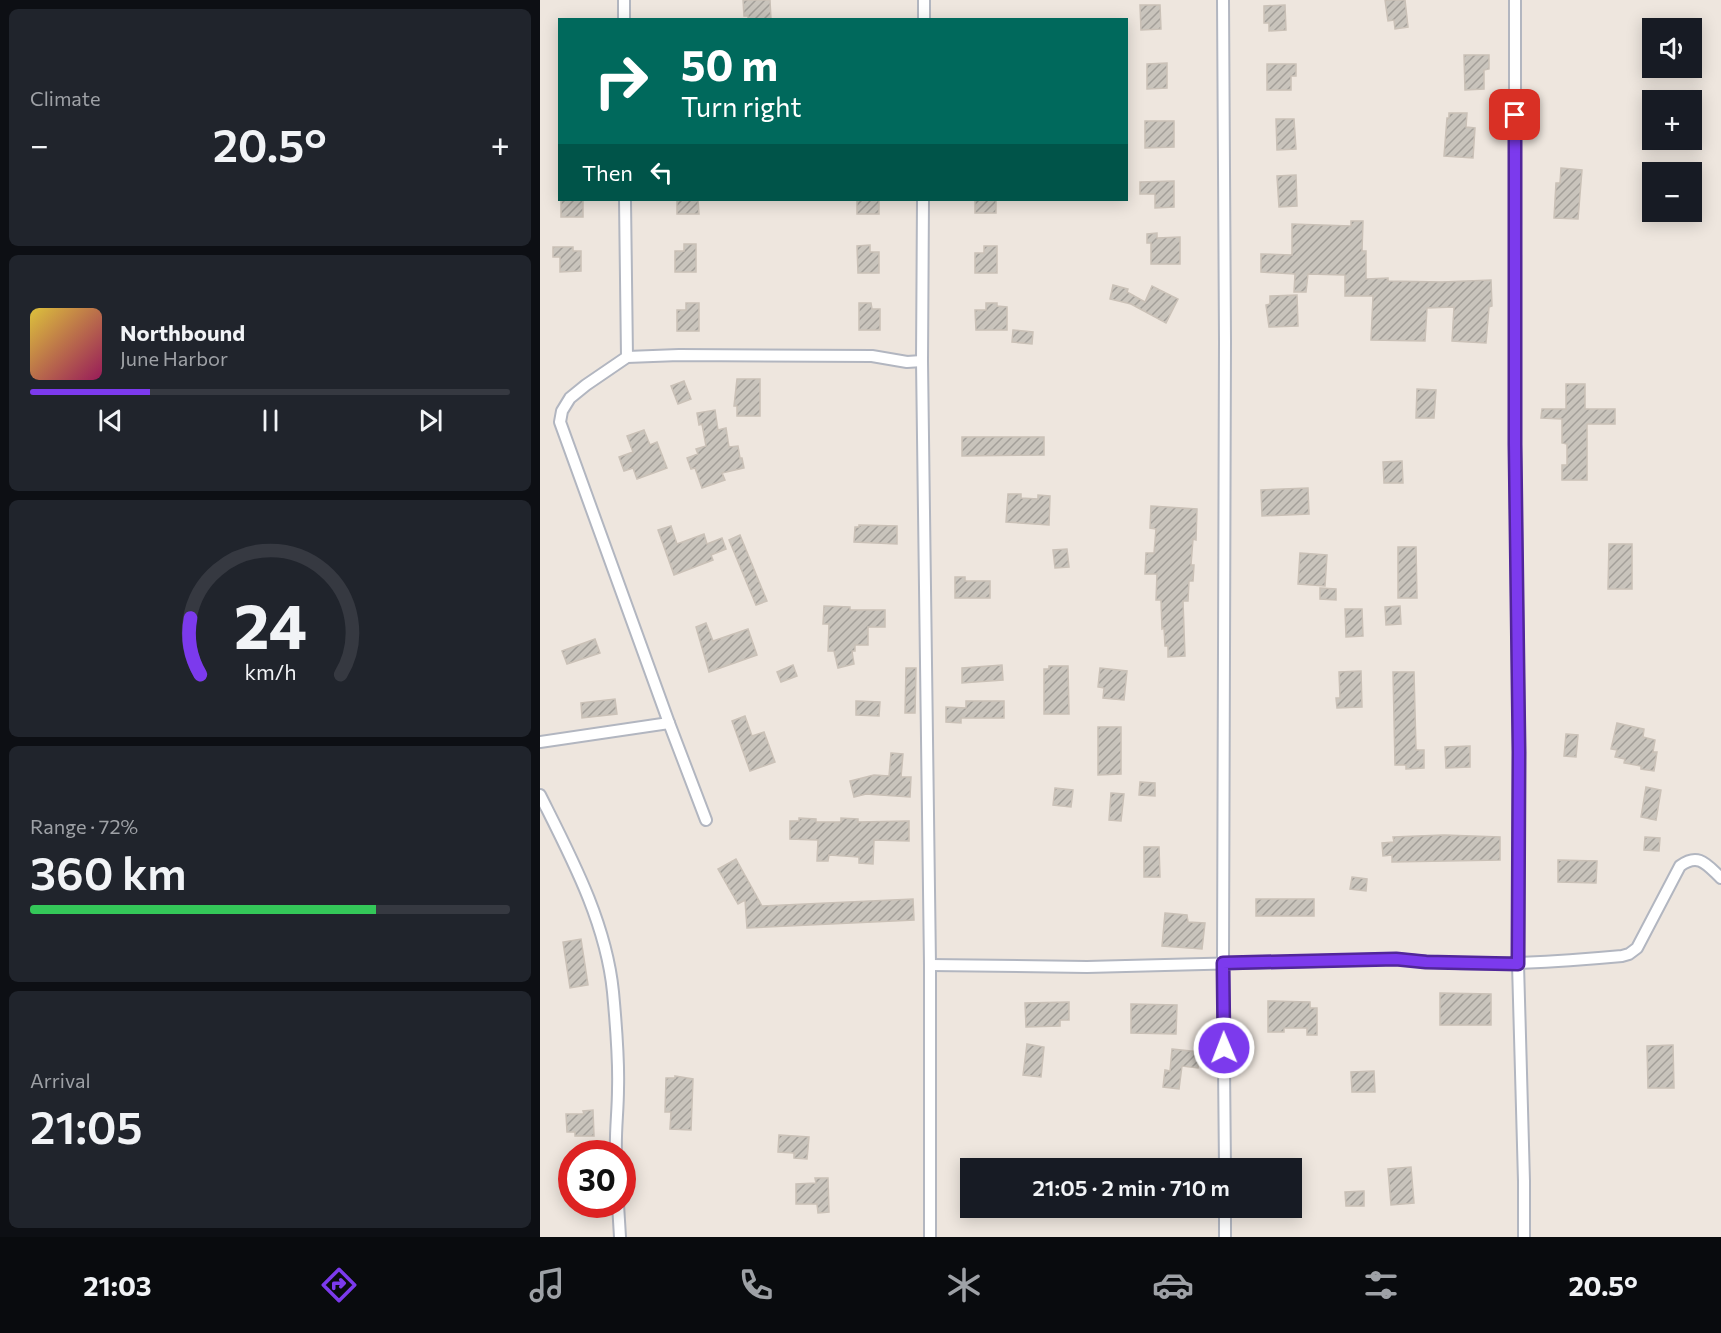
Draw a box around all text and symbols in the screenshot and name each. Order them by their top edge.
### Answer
map controls [1642,18,1702,222]
button: sound [1642,18,1702,78]
text: 50 m [681,38,778,90]
icon: right [582,42,660,120]
text: Climate [30,86,100,110]
pin [1489,89,1540,140]
text: Turn right [681,90,801,123]
button: + [1642,90,1702,150]
icon: arrive [1498,98,1531,131]
text: 20.5° [213,116,327,171]
text: − [30,123,49,164]
text: + [491,123,510,164]
icon: left [645,156,678,189]
text: Then [582,159,633,186]
button: − [1642,162,1702,222]
text: Northbound [120,319,245,346]
text: June Harbor [120,346,228,370]
icon: previous [94,404,127,437]
icon: pause [254,404,287,437]
icon: next [414,404,447,437]
text: 24 [234,587,306,663]
text: km/h [244,659,296,685]
text: Range · 72% [30,814,138,838]
text: 360 km [30,844,187,899]
position arrow [1192,1016,1256,1080]
text: Arrival [30,1068,91,1092]
text: 21:05 [30,1098,143,1153]
speed limit sign: 30 [558,1140,636,1218]
text: 21:05 · 2 min · 710 m [1032,1174,1230,1201]
icon: directions [318,1264,360,1306]
icon: music [526,1264,568,1306]
icon: phone [735,1264,777,1306]
icon: climate [943,1264,985,1306]
icon: car [1152,1264,1194,1306]
icon: filters [1360,1264,1402,1306]
text: 21:03 [83,1269,151,1302]
text: 20.5° [1568,1269,1638,1302]

